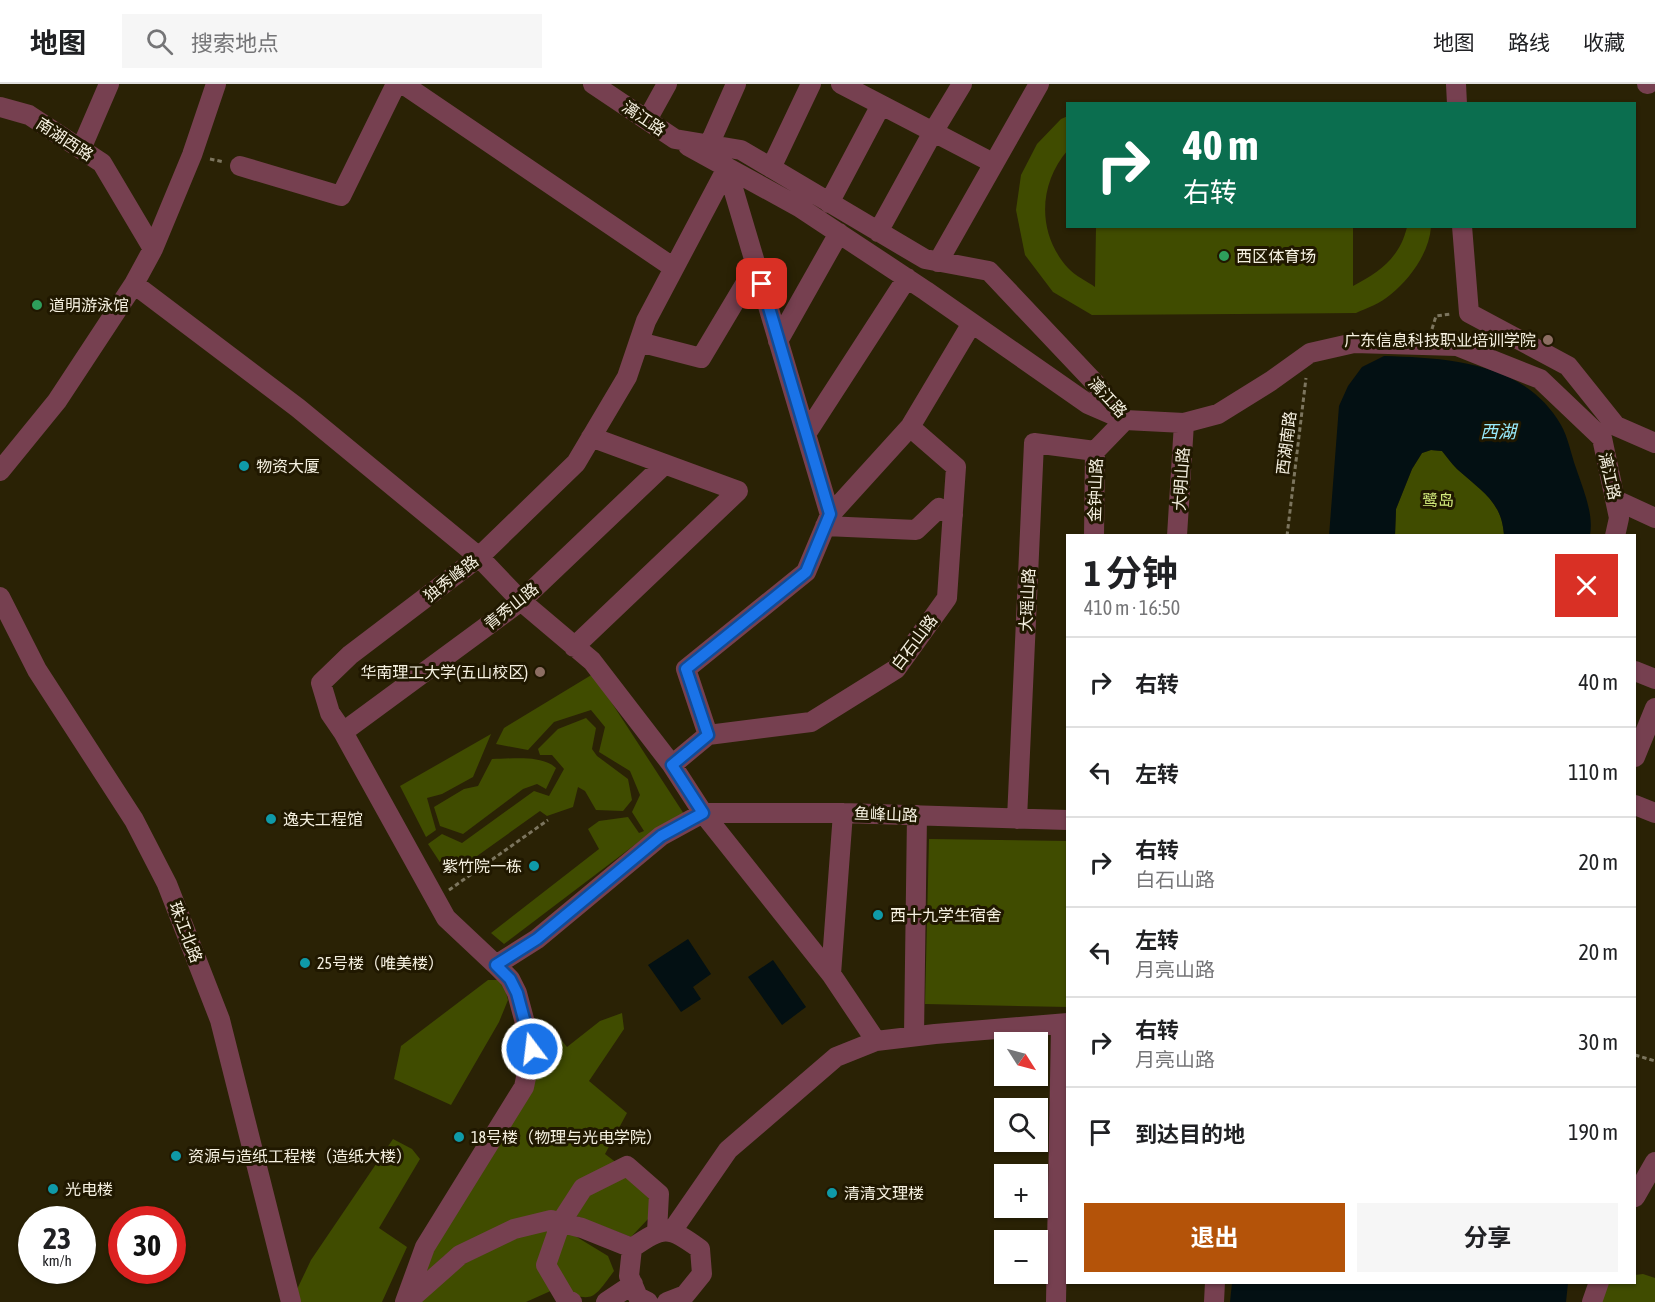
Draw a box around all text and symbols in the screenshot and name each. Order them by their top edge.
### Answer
search box [122,14,542,68]
icon: search [143,25,176,58]
text: 地图 [30,27,86,59]
text: 搜索地点 [191,30,279,56]
text: 地图 [1433,30,1475,54]
text: 路线 [1508,30,1550,54]
text: 收藏 [1583,30,1625,54]
street label: 漓江路 [619,97,669,139]
street label: 南湖西路 [33,114,97,164]
text: 40 m [1183,121,1258,169]
icon: right [1084,126,1162,204]
text: 右转 [1183,177,1237,208]
place label: 西区体育场 [1236,247,1316,265]
marker: 西区体育场 [1217,249,1231,263]
pin [736,258,787,309]
icon: arrive [745,267,778,300]
place label: 道明游泳馆 [49,296,129,314]
marker: 道明游泳馆 [30,298,44,312]
place label: 广东信息科技职业培训学院 [1344,331,1536,349]
marker: 广东信息科技职业培训学院 [1541,333,1555,347]
street label: 漓江路 [1085,373,1131,421]
street label: 西湖南路 [1273,410,1299,476]
water label: 西湖 [1480,421,1519,442]
street label: 大明山路 [1170,446,1192,512]
street label: 漓江路 [1596,451,1624,501]
place label: 物资大厦 [256,457,320,475]
street label: 金钟山路 [1085,458,1105,522]
marker: 物资大厦 [237,459,251,473]
park label: 鹭岛 [1422,491,1454,509]
street label: 独秀峰路 [420,551,482,605]
text: 1 分钟 [1084,552,1178,594]
button: close [1555,554,1618,617]
street label: 大瑶山路 [1016,568,1038,632]
street label: 青秀山路 [480,579,542,633]
text: 410 m · 16:50 [1084,596,1180,619]
street label: 白石山路 [888,611,940,673]
place label: 华南理工大学(五山校区) [360,663,528,682]
marker: 华南理工大学(五山校区) [533,665,547,679]
icon: right [1084,666,1117,699]
text: 40 m [1578,669,1618,695]
text: 右转 [1135,671,1179,697]
icon: left [1084,756,1117,789]
text: 110 m [1568,759,1618,785]
text: 左转 [1135,761,1179,787]
street label: 鱼峰山路 [854,804,918,824]
place label: 逸夫工程馆 [283,810,363,828]
marker: 逸夫工程馆 [264,812,278,826]
text: 右转 [1135,837,1179,863]
icon: right [1084,846,1117,879]
text: 20 m [1578,849,1618,875]
place label: 紫竹院一栋 [442,857,522,875]
marker: 紫竹院一栋 [527,859,541,873]
text: 白石山路 [1135,868,1215,891]
street label: 珠江北路 [166,899,206,965]
place label: 西十九学生宿舍 [890,906,1002,924]
marker: 西十九学生宿舍 [871,908,885,922]
text: 左转 [1135,927,1179,953]
icon: left [1084,936,1117,969]
text: 20 m [1578,939,1618,965]
place label: 25号楼（唯美楼） [317,954,444,972]
marker: 25号楼（唯美楼） [298,956,312,970]
text: 月亮山路 [1135,958,1215,981]
position arrow [500,1017,564,1081]
text: 右转 [1135,1017,1179,1043]
icon: right [1084,1026,1117,1059]
text: 30 m [1578,1029,1618,1055]
north arrow [994,1032,1048,1086]
map controls [994,1032,1048,1284]
text: 月亮山路 [1135,1048,1215,1071]
button: search [994,1098,1048,1152]
icon: arrive [1084,1116,1117,1149]
text: 190 m [1568,1119,1618,1145]
text: 到达目的地 [1135,1121,1245,1147]
place label: 18号楼（物理与光电学院） [471,1128,662,1146]
marker: 18号楼（物理与光电学院） [452,1130,466,1144]
place label: 资源与造纸工程楼（造纸大楼） [188,1147,412,1165]
marker: 资源与造纸工程楼（造纸大楼） [169,1149,183,1163]
button: + [994,1164,1048,1218]
place label: 光电楼 [65,1180,113,1198]
marker: 光电楼 [46,1182,60,1196]
place label: 清清文理楼 [844,1184,924,1202]
marker: 清清文理楼 [825,1186,839,1200]
button: 退出 [1084,1203,1345,1272]
button: 分享 [1357,1203,1618,1272]
speed limit sign: 30 [108,1206,186,1284]
text: 23 [43,1221,71,1255]
button: − [994,1230,1048,1284]
text: km/h [42,1252,72,1269]

